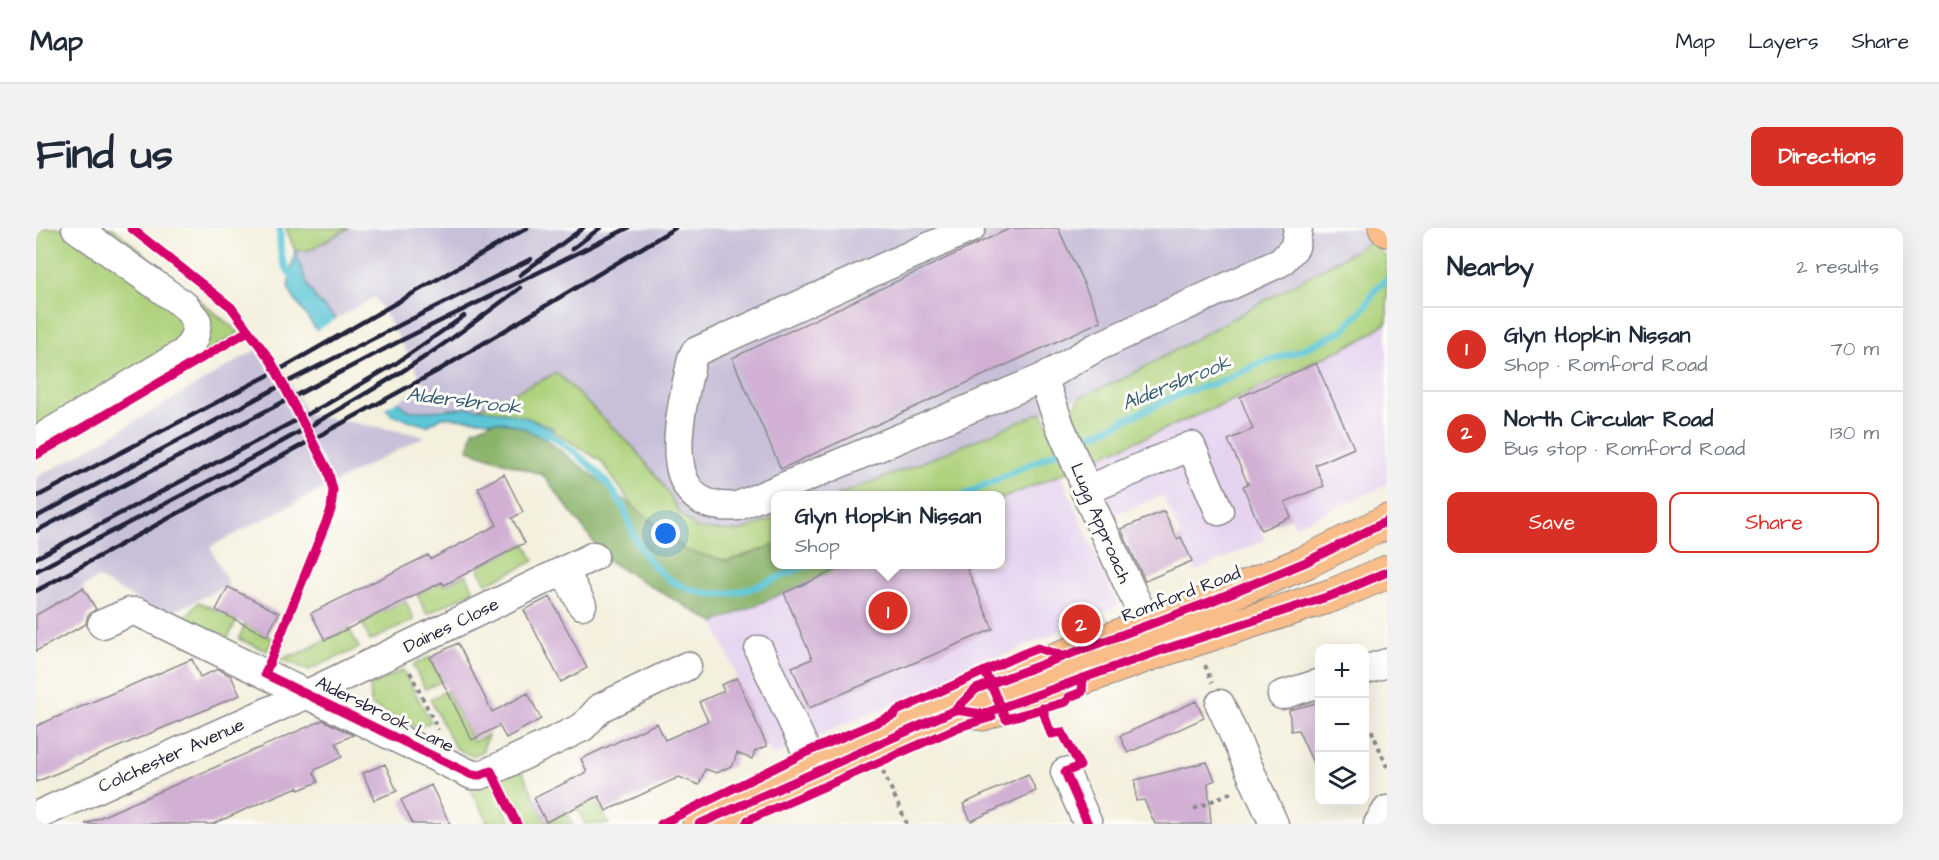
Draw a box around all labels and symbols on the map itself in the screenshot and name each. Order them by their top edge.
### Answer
water label: Aldersbrook [1118,348,1236,417]
water label: Aldersbrook [405,380,523,422]
street label: Lugg Approach [1063,459,1137,588]
your location [651,519,680,548]
street label: Romford Road [1118,560,1244,629]
pin: 1 [868,588,908,634]
street label: Daines Close [399,592,503,659]
pin: 2 [1062,602,1100,646]
street label: Aldersbrook Lane [311,670,458,759]
street label: Colchester Avenue [94,712,248,799]

